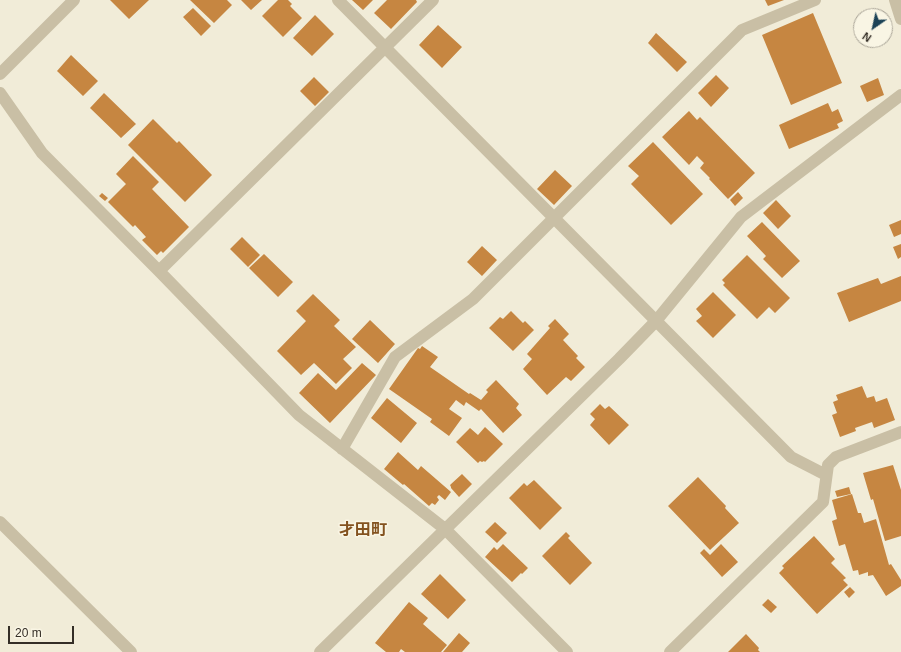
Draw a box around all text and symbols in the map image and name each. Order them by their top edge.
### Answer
north arrow [853,8,893,48]
text: N [860,30,874,44]
district label: 才田町 [339,521,387,541]
scale bar [10,618,76,644]
text: 20 m [15,626,42,640]

